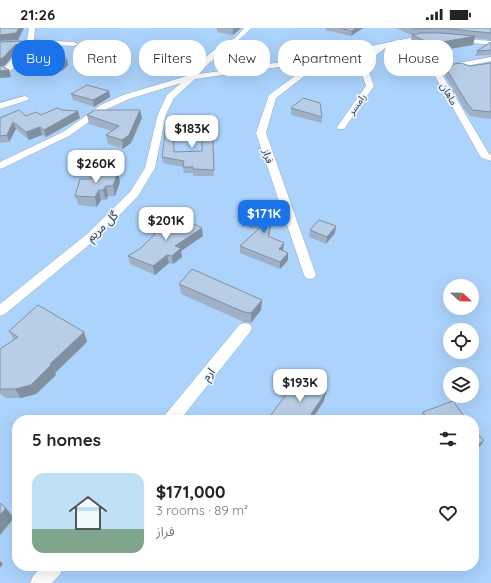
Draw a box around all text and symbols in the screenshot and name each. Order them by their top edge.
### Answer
text: 21:26 [20,5,55,24]
chip: Buy [12,40,65,76]
chip: Rent [73,40,131,76]
chip: Filters [139,40,206,76]
chip: New [214,40,270,76]
chip: Apartment [278,40,376,76]
chip: House [384,40,453,76]
street label: ماهان [437,80,461,108]
street label: رامسر [344,90,369,118]
pin: $183K [164,115,220,149]
text: $183K [174,120,210,136]
street label: فراز [259,146,277,165]
pin: $260K [68,150,124,184]
text: $260K [77,155,115,171]
pin: $171K [236,200,292,234]
text: $171K [247,205,281,221]
street label: گل مریم [83,207,123,246]
pin: $201K [138,207,194,241]
text: $201K [148,212,184,228]
north arrow [443,279,479,315]
map controls [443,279,479,403]
button: locate [443,323,479,359]
street label: ارم [198,364,219,385]
button: layers [443,367,479,403]
pin: $193K [272,369,328,403]
text: $193K [282,374,318,390]
icon: filters [437,428,459,450]
text: 5 homes [32,429,101,450]
text: $171,000 [156,481,225,502]
icon: home [64,489,112,537]
text: 3 rooms · 89 m² [156,502,248,518]
icon: heart [437,502,459,524]
text: فراز [156,523,175,539]

